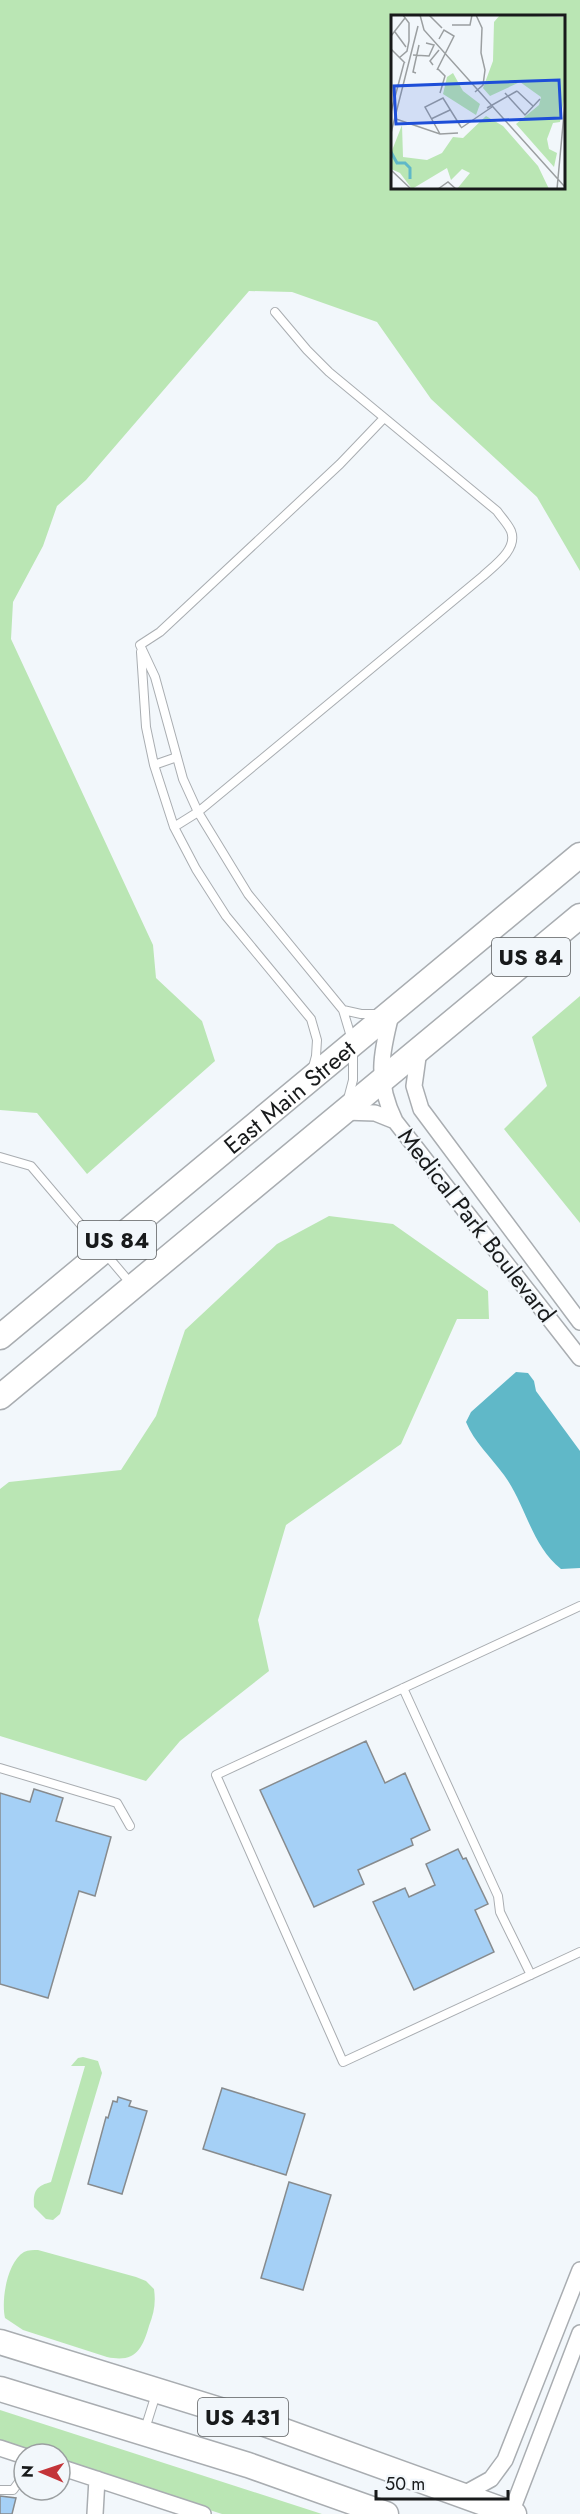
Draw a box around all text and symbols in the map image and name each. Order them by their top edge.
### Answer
inset map [391,15,565,189]
road number: US 84 [492,938,570,976]
street label: East Main Street [216,1031,363,1162]
street label: Medical Park Boulevard [390,1120,564,1330]
road number: US 84 [78,1221,156,1259]
road number: US 431 [198,2398,288,2436]
north arrow [12,2442,72,2502]
scale bar [376,2463,508,2501]
text: N [16,2465,39,2478]
text: 50 m [385,2471,425,2497]

